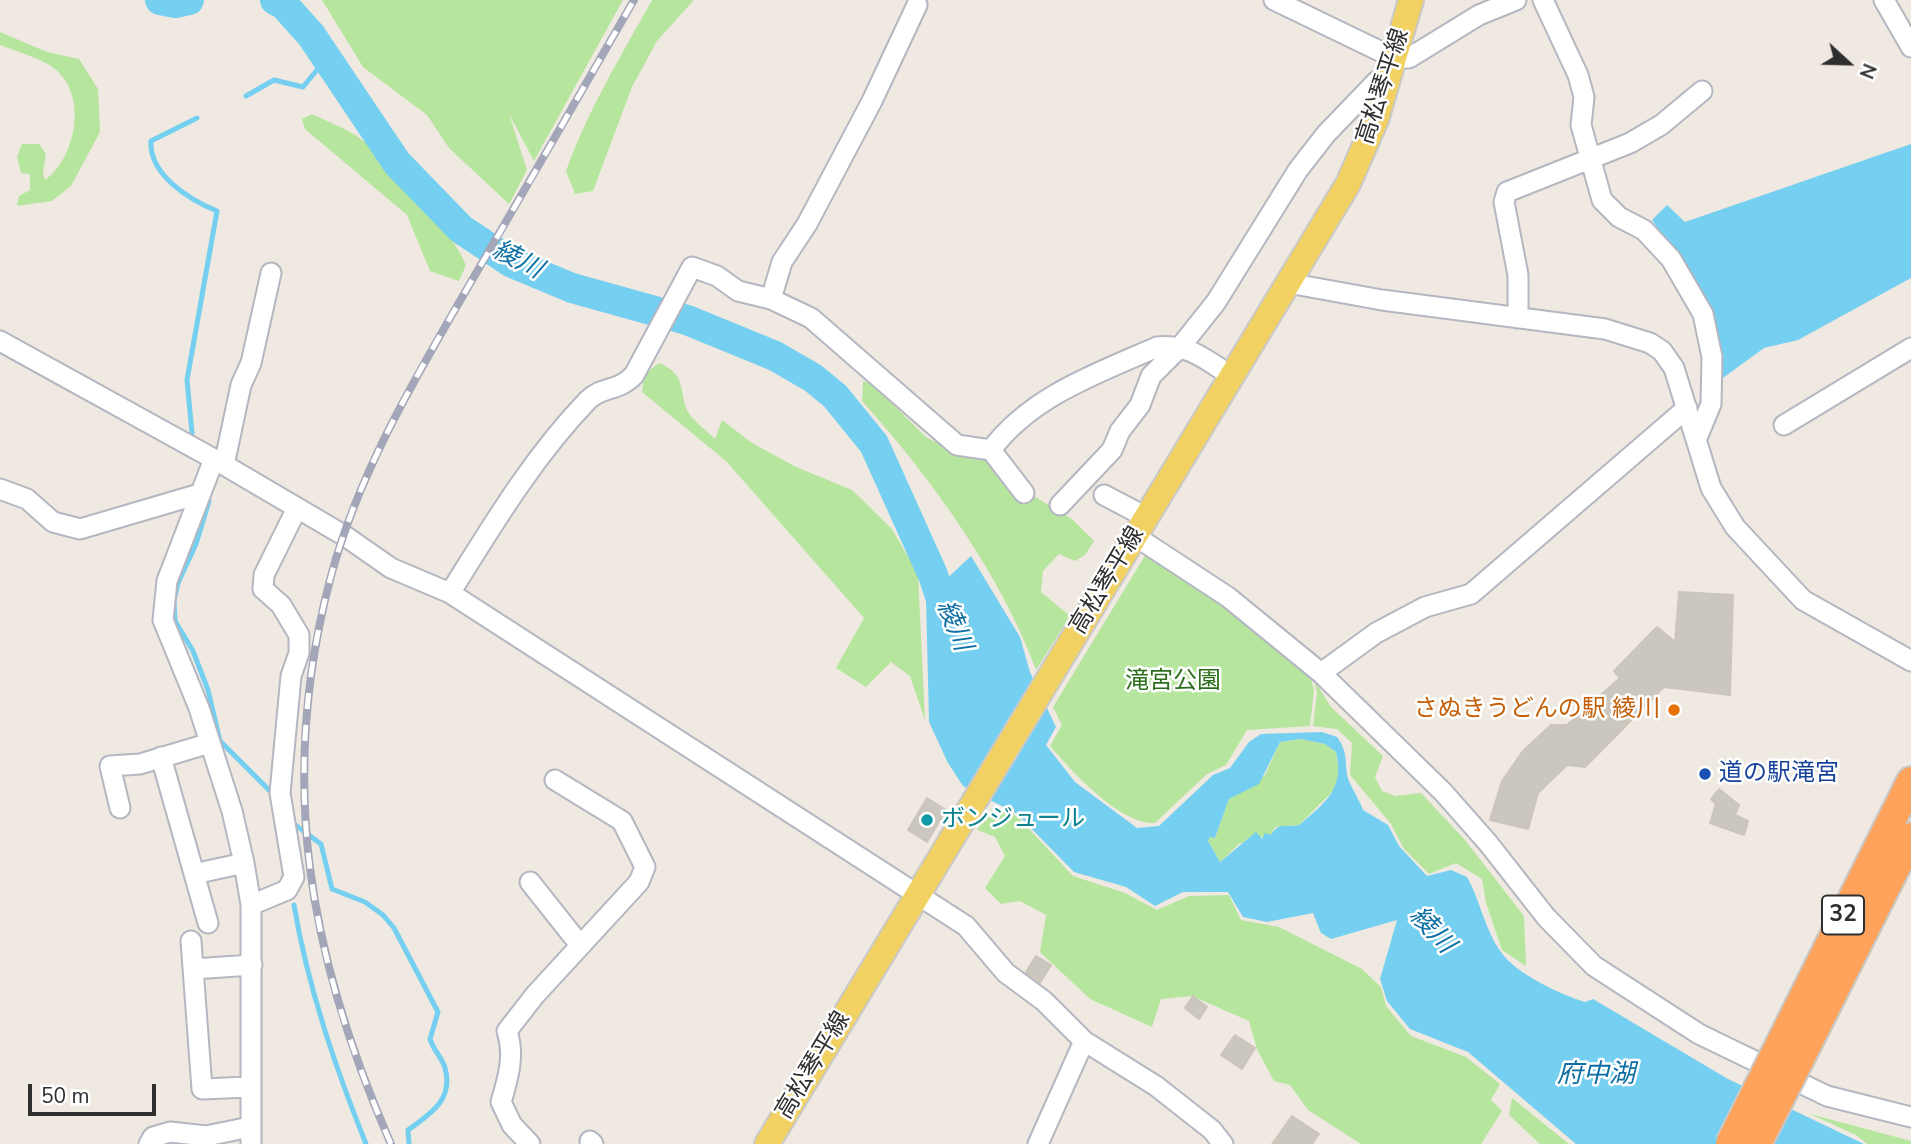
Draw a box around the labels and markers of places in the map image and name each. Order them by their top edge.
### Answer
place label: さぬきうどんの駅 綾川 [1414,696,1660,724]
marker: さぬきうどんの駅 綾川 [1666,702,1682,718]
place label: 道の駅滝宮 [1719,760,1839,788]
marker: 道の駅滝宮 [1697,766,1713,782]
place label: ボンジュール [941,806,1085,834]
marker: ボンジュール [919,812,935,828]

